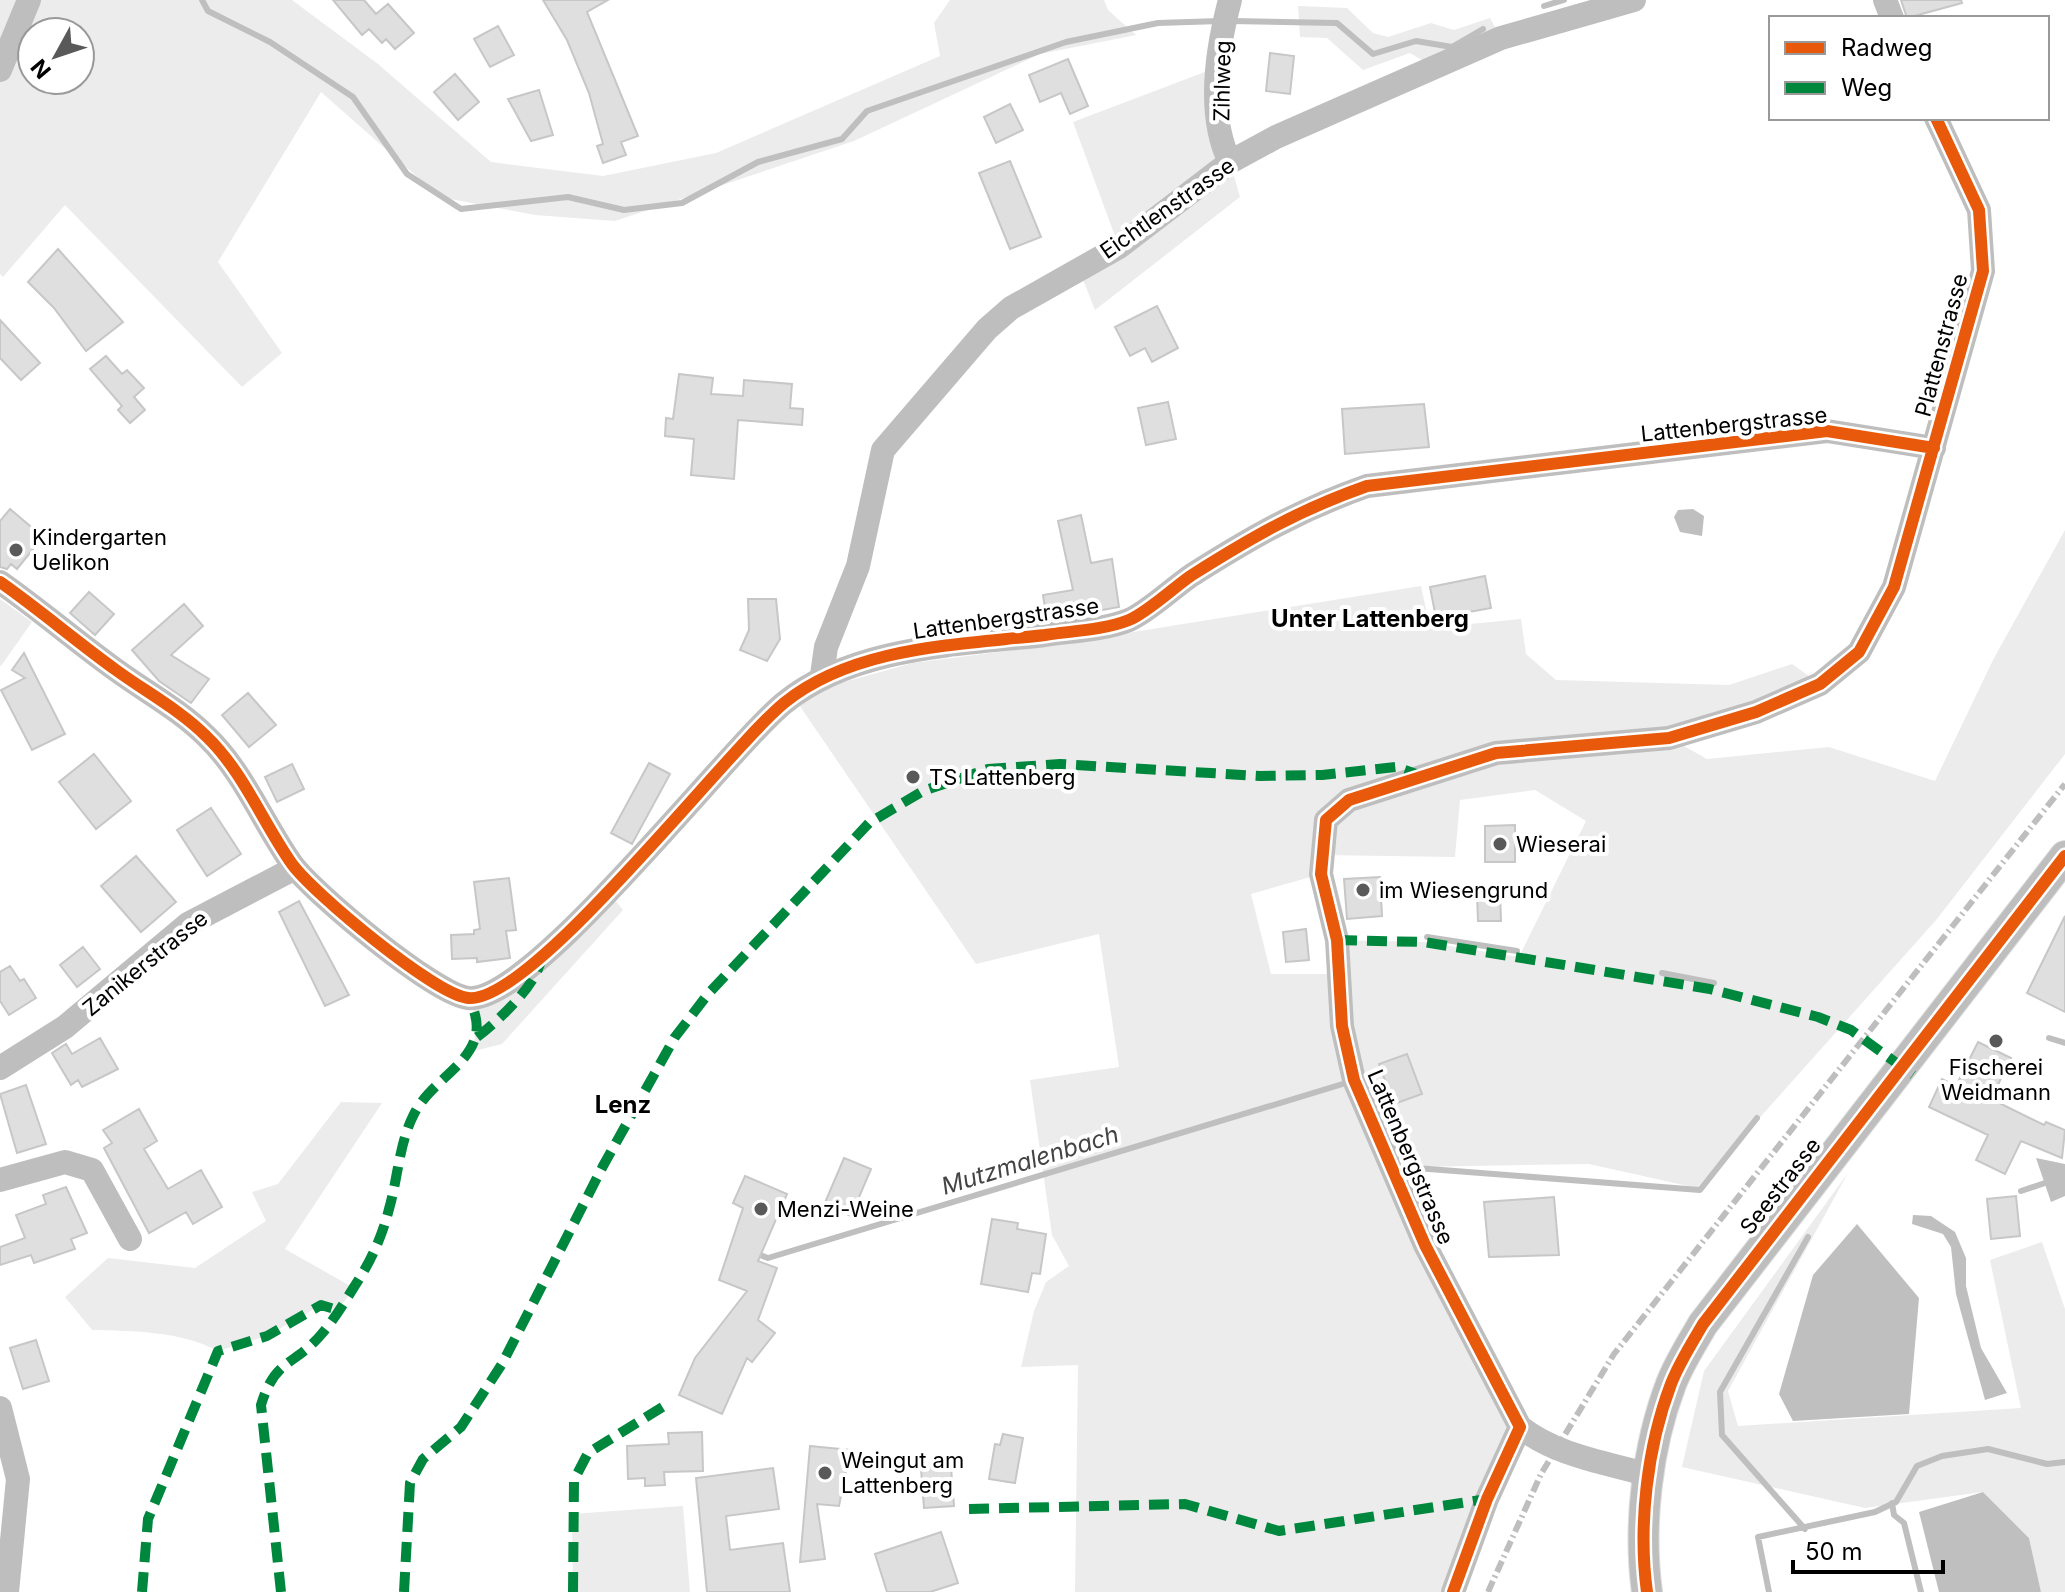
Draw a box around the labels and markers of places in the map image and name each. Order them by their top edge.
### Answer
place label: Kindergarten Uelikon [32,524,167,575]
marker: Kindergarten Uelikon [7,541,25,559]
place label: TS Lattenberg [929,764,1075,790]
marker: TS Lattenberg [904,768,922,786]
place label: Wieserai [1516,831,1606,857]
marker: Wieserai [1491,835,1509,853]
place label: im Wiesengrund [1379,877,1548,903]
marker: im Wiesengrund [1354,881,1372,899]
marker: Fischerei Weidmann [1987,1032,2005,1050]
place label: Fischerei Weidmann [1941,1054,2051,1105]
place label: Menzi-Weine [777,1196,914,1222]
marker: Menzi-Weine [752,1200,770,1218]
place label: Weingut am Lattenberg [841,1447,964,1498]
marker: Weingut am Lattenberg [816,1464,834,1482]

